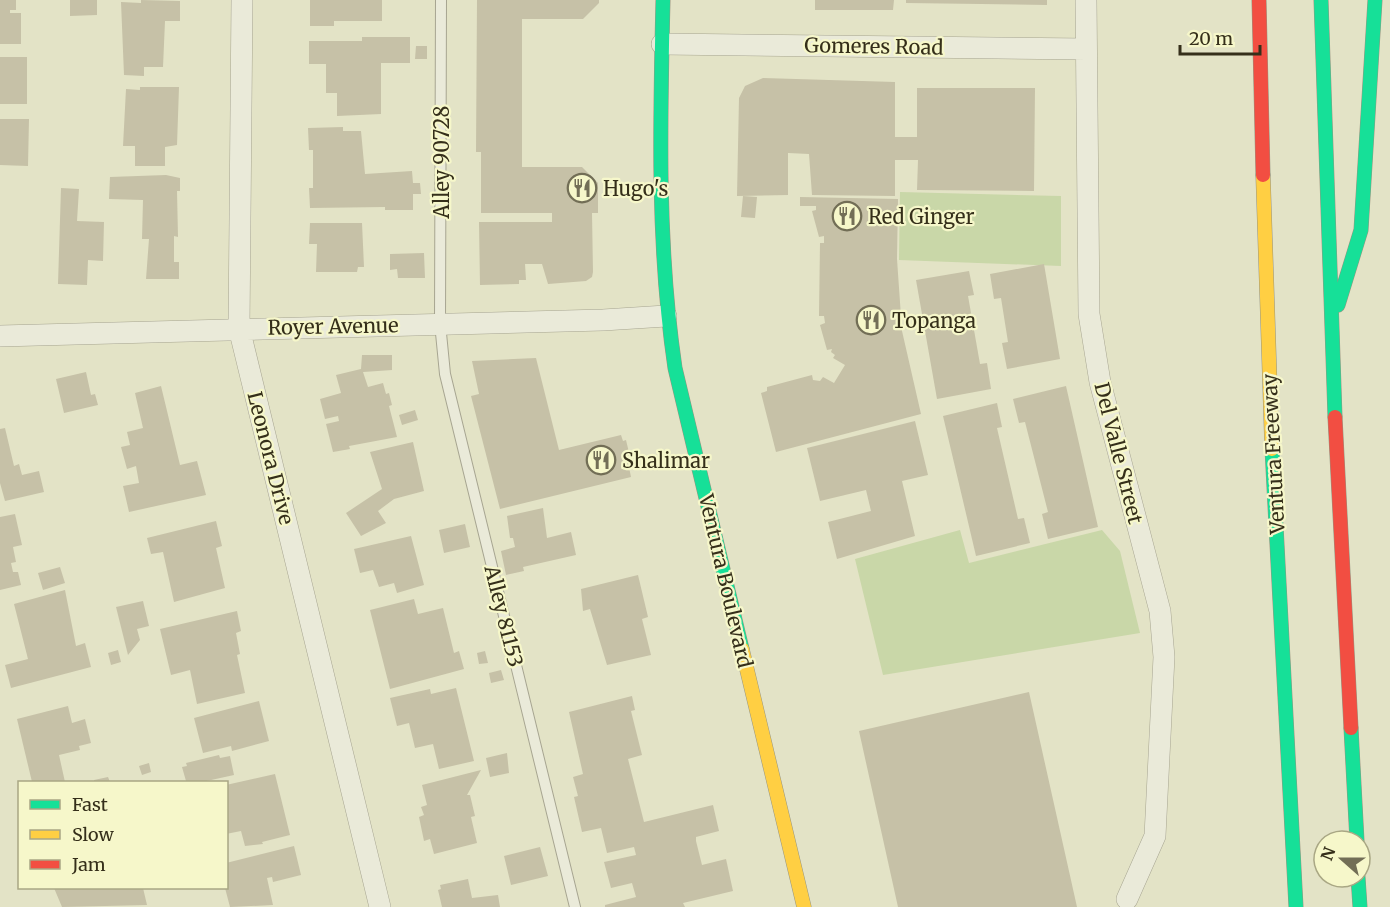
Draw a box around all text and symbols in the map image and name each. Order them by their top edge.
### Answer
scale bar [1180,18,1260,56]
text: 20 m [1189,27,1233,50]
street label: Gomeres Road [804,32,944,60]
street label: Alley 90728 [429,106,454,219]
restaurant icon: Hugo's [566,172,598,204]
place label: Hugo's [603,176,668,201]
restaurant icon: Red Ginger [831,200,863,232]
place label: Red Ginger [868,204,974,229]
restaurant icon: Topanga [855,304,887,336]
place label: Topanga [892,308,976,333]
street label: Royer Avenue [267,312,399,340]
street label: Ventura Freeway [1256,373,1290,536]
street label: Del Valle Street [1089,380,1149,526]
street label: Leonora Drive [242,389,300,527]
restaurant icon: Shalimar [585,444,617,476]
place label: Shalimar [622,448,710,473]
street label: Ventura Boulevard [694,491,758,670]
street label: Alley 81153 [479,562,529,669]
legend [18,781,228,889]
text: Fast [72,793,108,816]
text: Slow [72,823,115,846]
north arrow [1312,829,1372,889]
text: N [1316,844,1340,863]
text: Jam [71,853,106,876]

